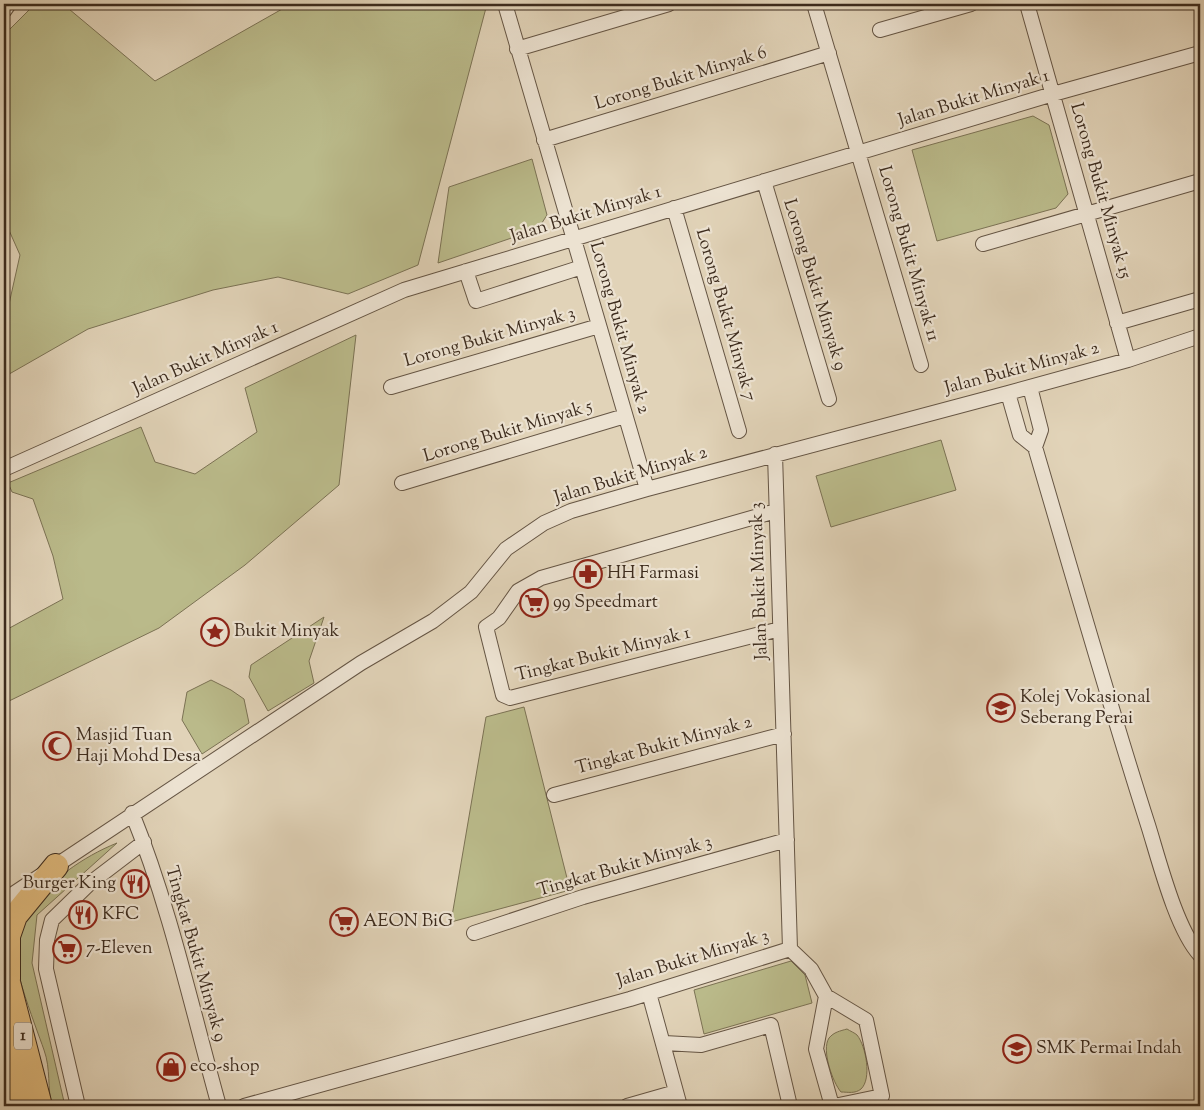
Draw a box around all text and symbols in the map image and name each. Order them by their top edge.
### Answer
street label: Lorong Bukit Minyak 6 [592,40,770,118]
street label: Jalan Bukit Minyak 1 [894,64,1053,135]
street label: Lorong Bukit Minyak 15 [1062,100,1138,282]
street label: Lorong Bukit Minyak 11 [870,163,946,345]
street label: Jalan Bukit Minyak 1 [506,180,665,251]
street label: Lorong Bukit Minyak 9 [775,196,853,374]
street label: Lorong Bukit Minyak 7 [688,226,762,404]
street label: Lorong Bukit Minyak 2 [582,239,656,418]
street label: Lorong Bukit Minyak 3 [401,301,579,375]
street label: Jalan Bukit Minyak 1 [128,315,283,403]
street label: Jalan Bukit Minyak 2 [941,336,1103,402]
street label: Lorong Bukit Minyak 5 [420,394,596,470]
street label: Jalan Bukit Minyak 2 [550,440,711,512]
street label: Jalan Bukit Minyak 3 [744,502,776,661]
pharmacy icon: HH Farmasi [573,559,603,589]
place label: HH Farmasi [607,561,699,587]
supermarket icon: 99 Speedmart [519,588,549,618]
place label: 99 Speedmart [553,590,658,616]
place icon: Bukit Minyak [200,617,230,647]
place label: Bukit Minyak [234,619,340,645]
street label: Tingkat Bukit Minyak 1 [513,621,693,689]
place label: Kolej Vokasional Seberang Perai [1020,685,1150,732]
school or university icon: Kolej Vokasional Seberang Perai [986,693,1016,723]
street label: Tingkat Bukit Minyak 2 [573,710,756,782]
place label: Masjid Tuan Haji Mohd Desa [76,723,201,770]
mosque icon: Masjid Tuan Haji Mohd Desa [42,731,72,761]
street label: Tingkat Bukit Minyak 3 [535,830,715,904]
street label: Tingkat Bukit Minyak 9 [157,863,233,1045]
restaurant icon: Burger King [120,869,150,899]
place label: Burger King [22,871,116,897]
restaurant icon: KFC [68,900,98,930]
place label: KFC [102,902,140,928]
supermarket icon: AEON BiG [329,907,359,937]
place label: AEON BiG [363,909,453,935]
street label: Jalan Bukit Minyak 3 [613,924,772,995]
supermarket icon: 7-Eleven [52,934,82,964]
place label: 7-Eleven [86,936,153,962]
road number: 1 [14,1022,32,1050]
school or university icon: SMK Permai Indah [1002,1034,1032,1064]
place label: SMK Permai Indah [1036,1036,1182,1062]
shop icon: eco-shop [156,1052,186,1082]
place label: eco-shop [190,1054,260,1080]

